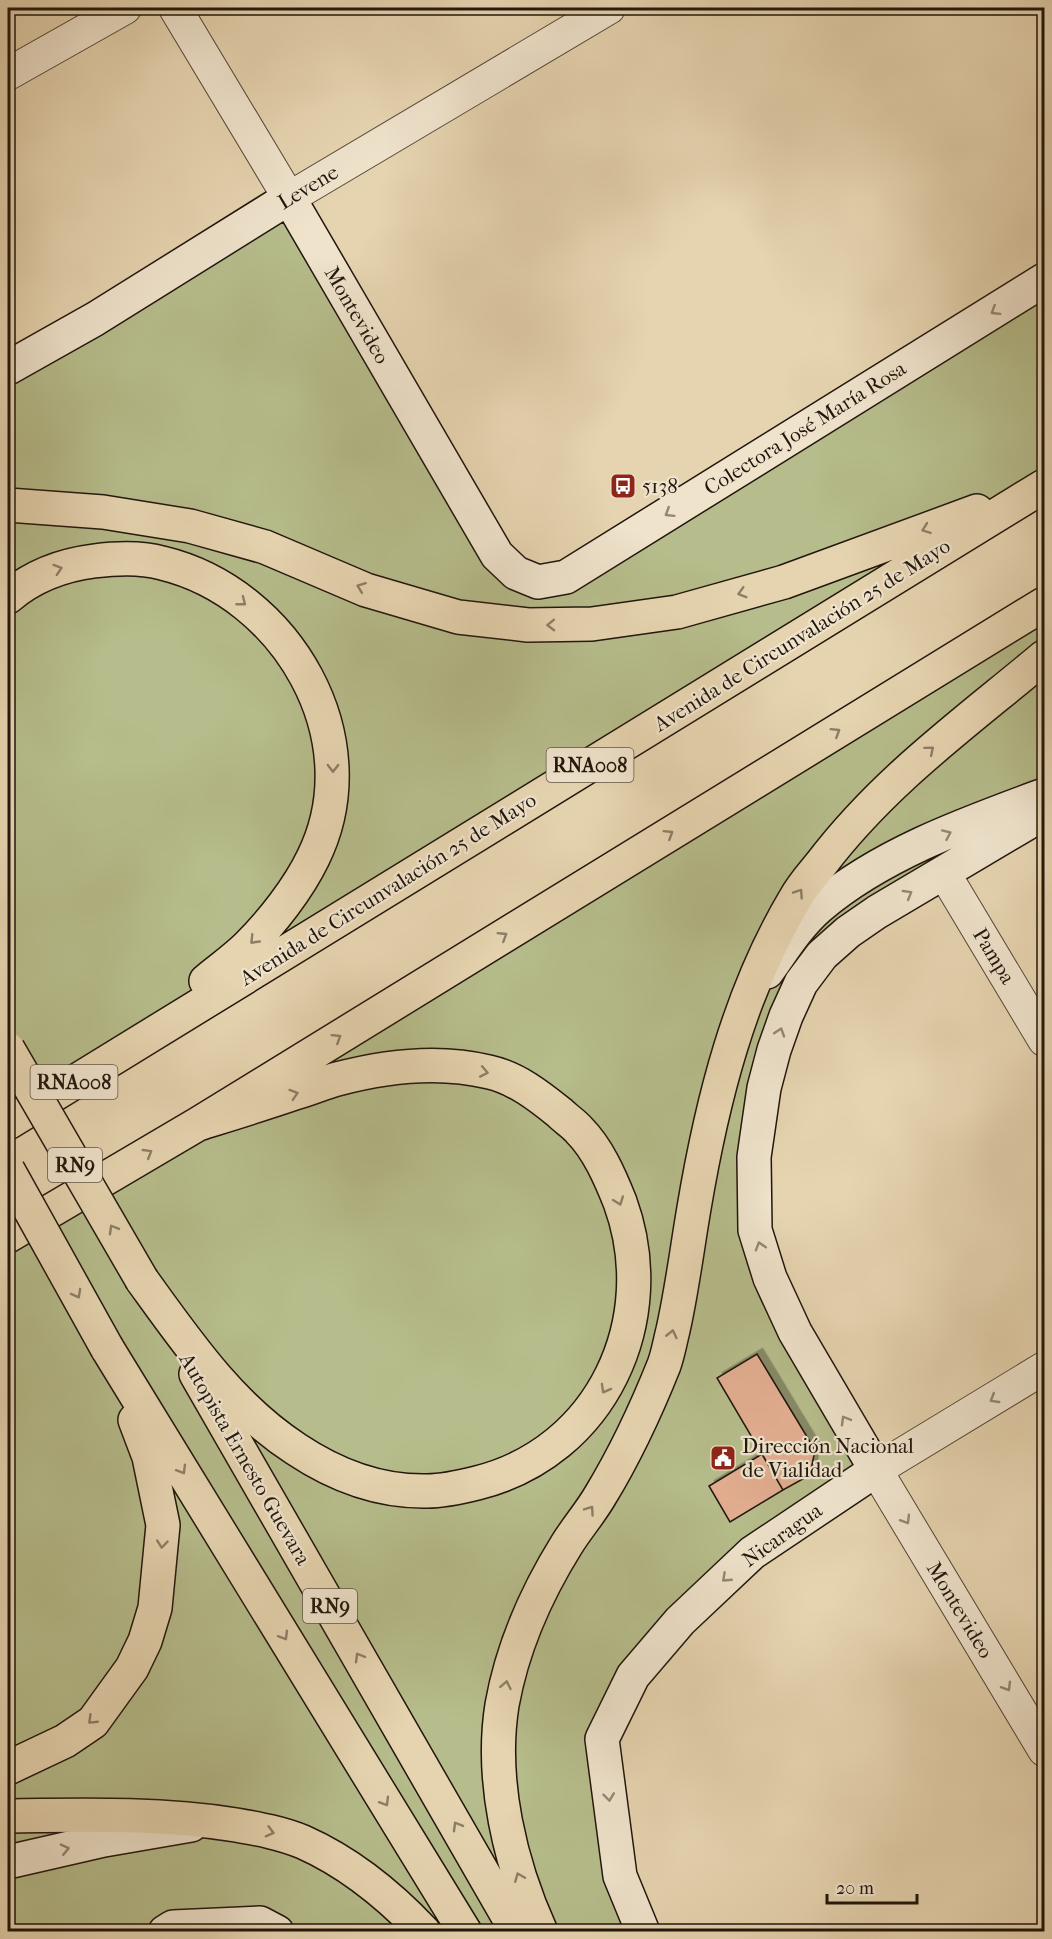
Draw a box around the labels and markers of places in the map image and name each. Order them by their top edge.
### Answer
bus stop icon: 5138 [608,471,638,501]
place label: 5138 [642,474,678,498]
place label: Dirección Nacional de Vialidad [742,1434,914,1482]
public building icon: Dirección Nacional de Vialidad [708,1443,738,1473]

